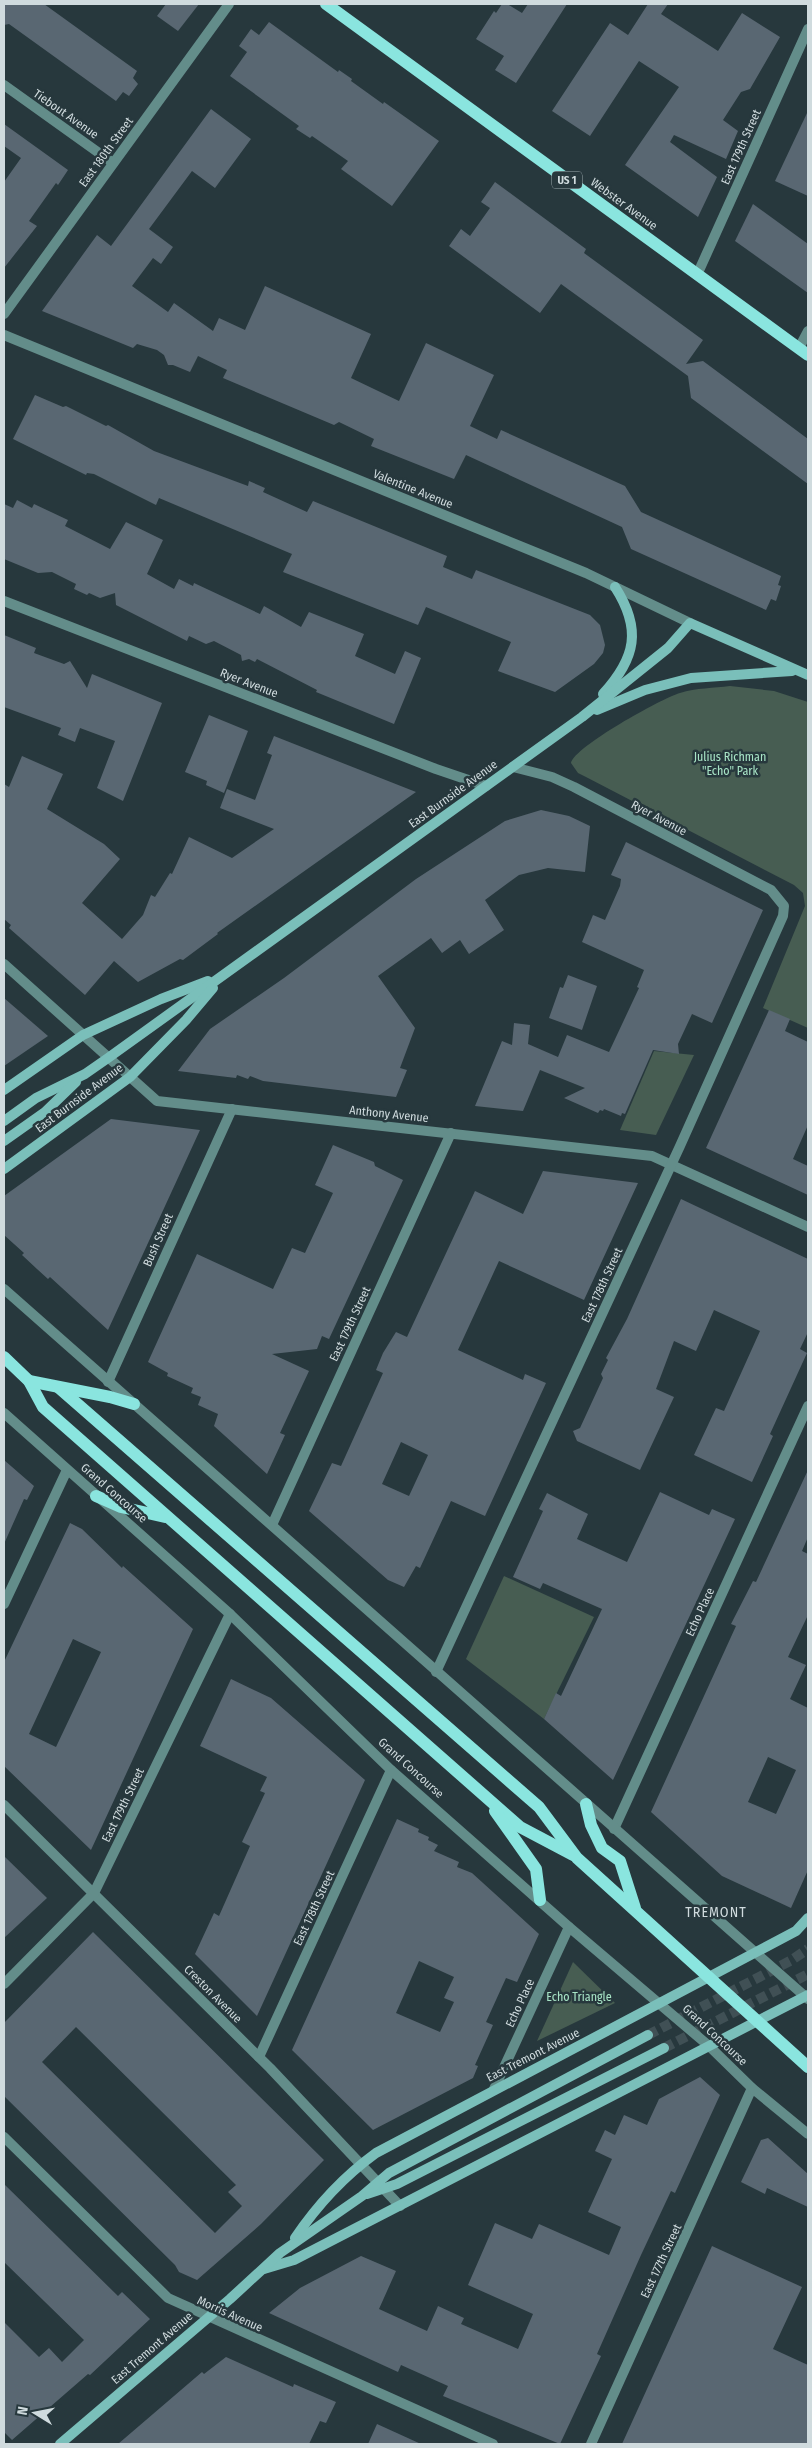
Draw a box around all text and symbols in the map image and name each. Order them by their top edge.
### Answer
street label: Tiebout Avenue [31,86,101,142]
street label: East 179th Street [718,107,764,187]
street label: East 180th Street [76,114,136,190]
road number: US 1 [552,172,582,188]
street label: Webster Avenue [588,175,660,233]
street label: Valentine Avenue [371,467,455,511]
street label: Ryer Avenue [218,666,280,700]
park label: Julius Richman "Echo" Park [694,750,766,778]
street label: East Burnside Avenue [406,757,500,831]
street label: Ryer Avenue [629,798,689,838]
street label: East Burnside Avenue [33,1061,126,1135]
street label: Anthony Avenue [349,1103,429,1125]
street label: Bush Street [140,1211,176,1269]
street label: East 178th Street [579,1245,625,1325]
street label: East 179th Street [327,1284,373,1364]
street label: Grand Concourse [78,1460,150,1526]
street label: Echo Place [683,1585,717,1639]
street label: Grand Concourse [375,1735,447,1801]
street label: East 179th Street [99,1766,147,1844]
street label: East 178th Street [291,1868,337,1948]
district label: TREMONT [685,1904,747,1921]
street label: Creston Avenue [181,1962,245,2026]
street label: Echo Place [503,1976,537,2030]
park label: Echo Triangle [546,1990,612,2004]
street label: Grand Concourse [680,2002,750,2069]
street label: East Tremont Avenue [484,2025,582,2085]
street label: East 177th Street [638,2222,684,2300]
street label: Morris Avenue [195,2293,265,2335]
street label: East Tremont Avenue [109,2309,195,2387]
north arrow [10,2388,60,2438]
text: N [14,2405,32,2416]

